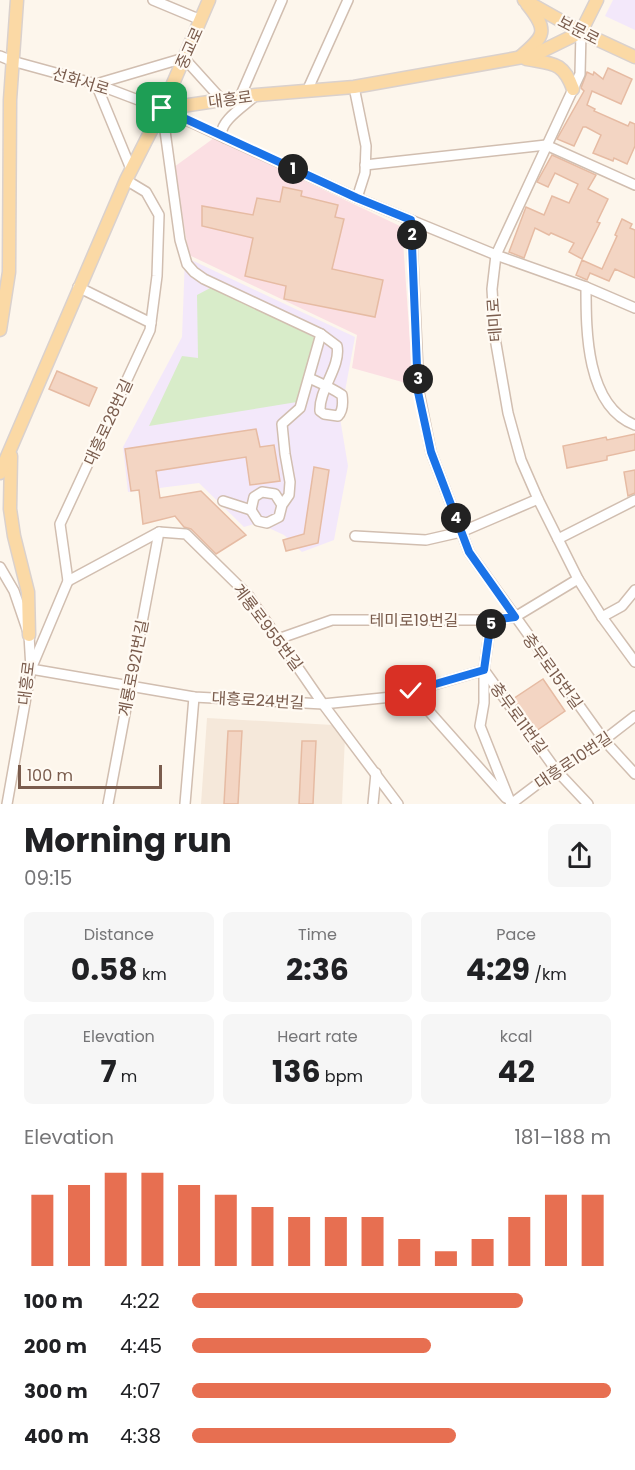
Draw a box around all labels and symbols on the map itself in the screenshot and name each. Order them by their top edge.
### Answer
street label: 보문로 [554,10,604,51]
street label: 중교로 [170,23,209,73]
street label: 선화서로 [49,62,113,101]
pin [136,82,187,133]
street label: 대흥로 [207,85,254,114]
pin: 1 [278,154,308,184]
pin: 2 [397,220,427,250]
street label: 테미로 [481,297,508,343]
pin: 3 [403,364,433,394]
street label: 대흥로28번길 [78,375,139,469]
pin: 4 [441,503,471,533]
street label: 계룡로955번길 [227,579,308,676]
street label: 테미로19번길 [370,609,458,632]
pin: 5 [476,609,506,639]
street label: 계룡로921번길 [113,618,154,718]
street label: 충무로15번길 [517,629,588,714]
street label: 대흥로 [12,659,41,706]
pin [385,665,436,716]
street label: 충무로11번길 [485,678,553,759]
street label: 대흥로24번길 [211,687,305,714]
street label: 대흥로10번길 [530,726,617,795]
scale bar [18,762,162,790]

